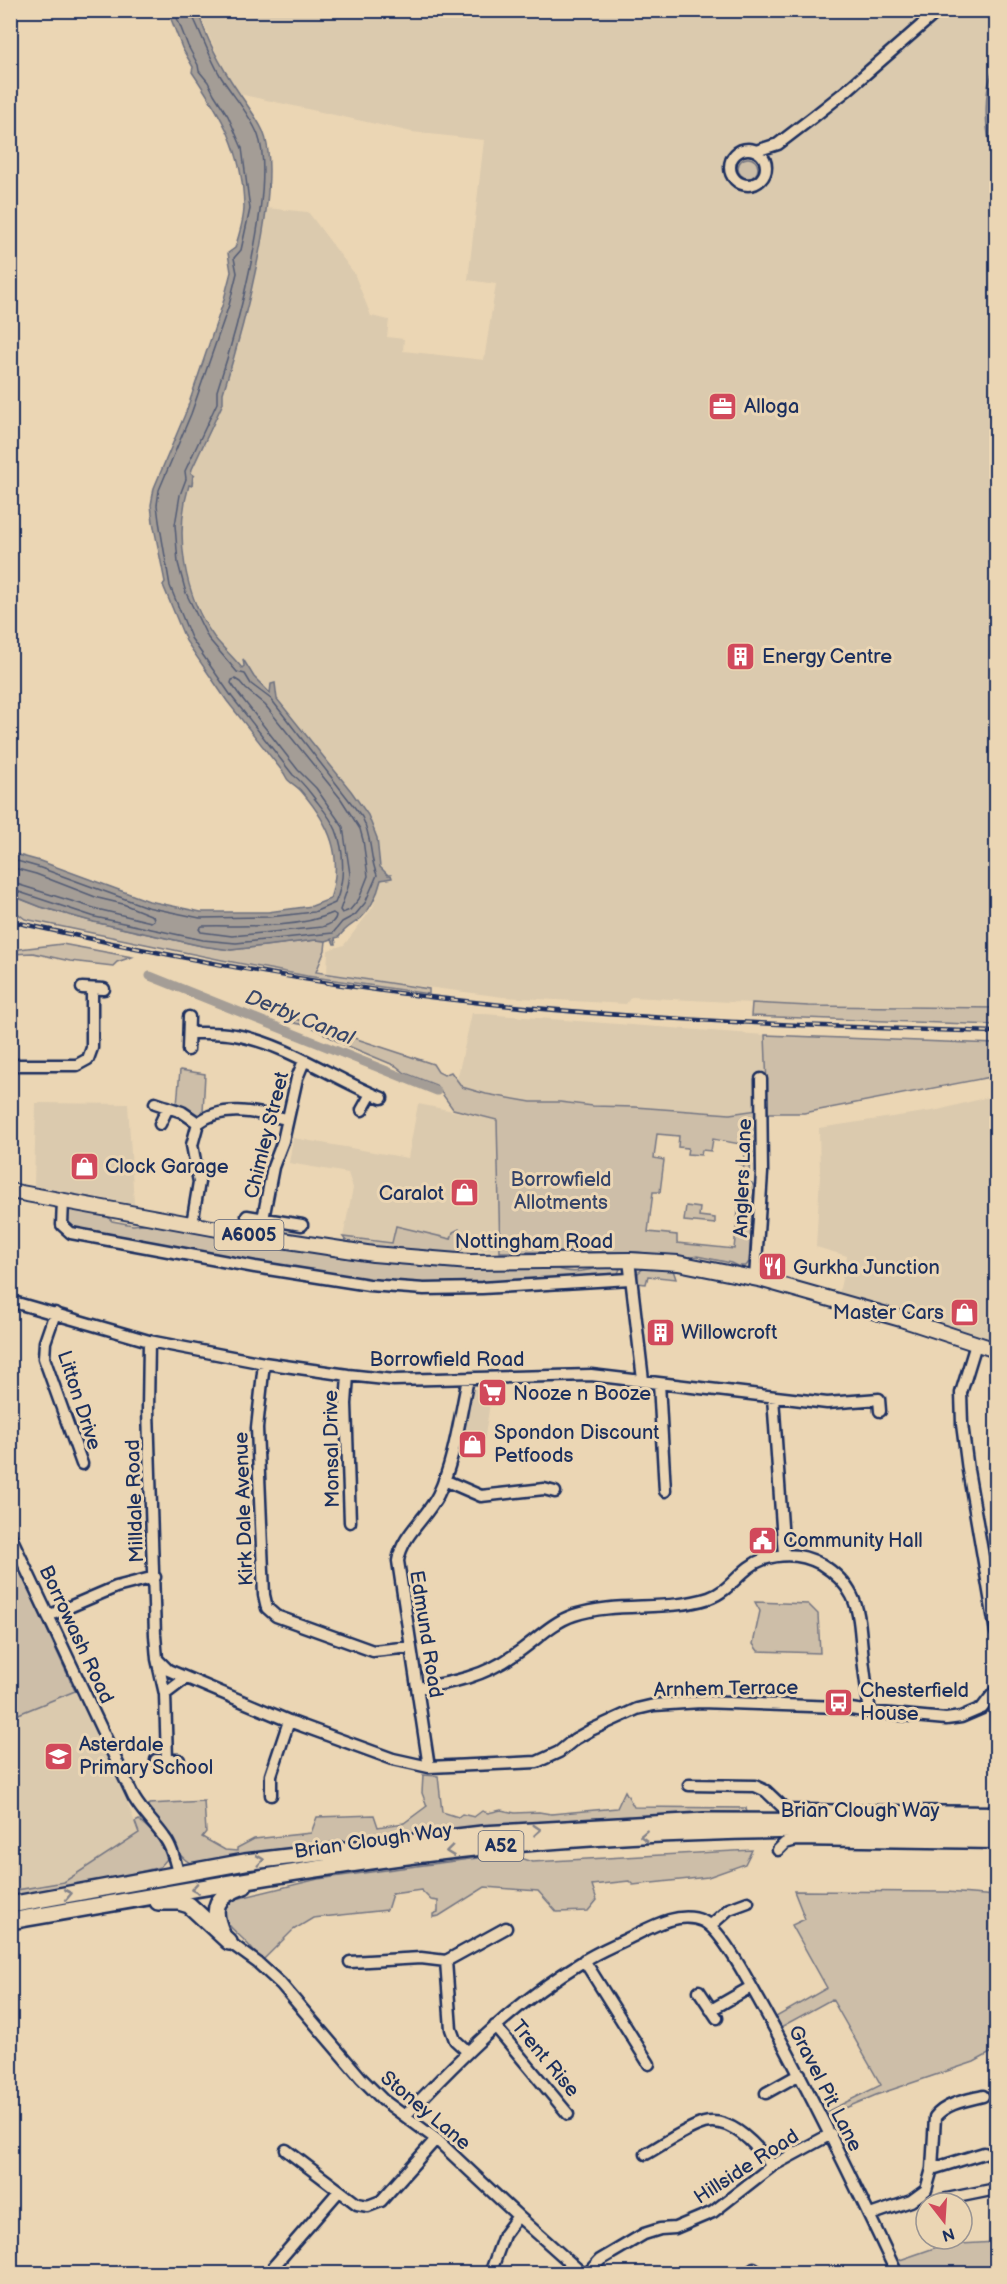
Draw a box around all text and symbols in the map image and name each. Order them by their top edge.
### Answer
office icon: Alloga [707,390,739,422]
place label: Alloga [744,395,799,419]
building icon: Energy Centre [725,640,757,672]
place label: Energy Centre [762,645,892,669]
water label: Derby Canal [242,984,359,1051]
street label: Chimley Street [240,1069,294,1201]
street label: Anglers Lane [729,1118,757,1238]
shop icon: Clock Garage [68,1150,100,1182]
place label: Clock Garage [105,1155,229,1179]
park label: Borrowfield Allotments [510,1168,612,1215]
shop icon: Caralot [449,1177,481,1209]
place label: Caralot [379,1182,444,1206]
road number: A6005 [214,1220,284,1250]
street label: Nottingham Road [455,1230,613,1254]
restaurant icon: Gurkha Junction [756,1251,788,1283]
place label: Gurkha Junction [793,1256,940,1280]
shop icon: Master Cars [949,1296,981,1328]
place label: Master Cars [833,1301,944,1325]
building icon: Willowcroft [644,1316,676,1348]
place label: Willowcroft [681,1321,777,1345]
street label: Litton Drive [52,1348,106,1453]
street label: Borrowfield Road [370,1348,524,1372]
supermarket icon: Nooze n Booze [476,1377,508,1409]
place label: Nooze n Booze [513,1382,651,1406]
street label: Monsal Drive [319,1390,345,1508]
place label: Spondon Discount Petfoods [494,1421,659,1468]
shop icon: Spondon Discount Petfoods [457,1428,489,1460]
street label: Kirk Dale Avenue [229,1431,259,1587]
street label: Milldale Road [121,1439,149,1563]
public building icon: Community Hall [746,1524,778,1556]
place label: Community Hall [783,1529,923,1553]
street label: Borrowash Road [34,1562,119,1707]
street label: Edmund Road [404,1569,448,1700]
street label: Arnhem Terrace [654,1676,799,1702]
place label: Chesterfield House [860,1679,969,1726]
bus stop icon: Chesterfield House [823,1686,855,1718]
place label: Asterdale Primary School [79,1733,213,1780]
school or university icon: Asterdale Primary School [42,1740,74,1772]
street label: Brian Clough Way [780,1799,940,1823]
street label: Brian Clough Way [293,1818,454,1864]
one-way arrow [533,1824,542,1837]
one-way arrow [640,1829,649,1842]
road number: A52 [478,1831,524,1861]
one-way arrow [445,1844,454,1857]
one-way arrow [255,1854,264,1867]
one-way arrow [190,1882,199,1894]
one-way arrow [63,1888,73,1901]
street label: Trent Rise [506,2015,584,2102]
street label: Gravel Pit Lane [783,2021,867,2156]
street label: Stoney Lane [375,2066,475,2156]
street label: Hillside Road [690,2124,803,2210]
north arrow [914,2191,974,2251]
text: N [939,2223,956,2245]

